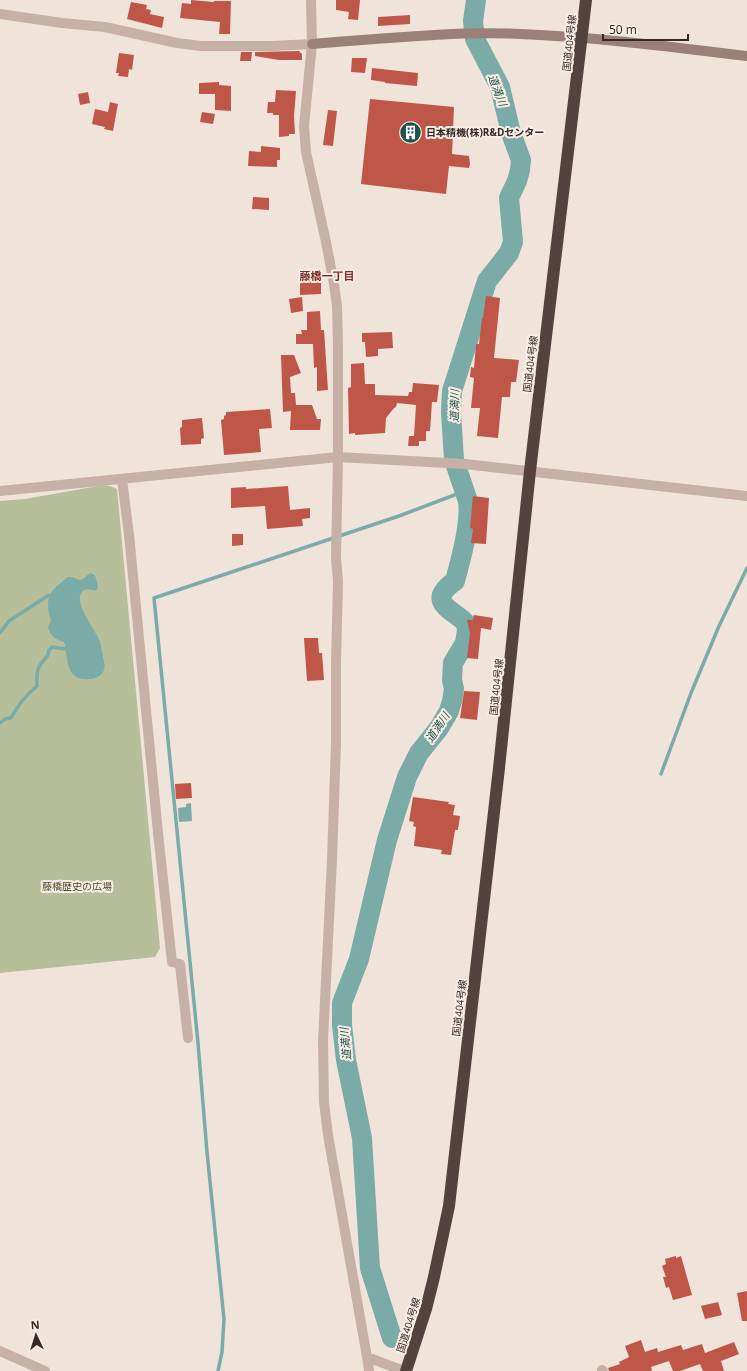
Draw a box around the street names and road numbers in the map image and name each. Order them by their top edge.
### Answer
street label: 国道404号線 [559,14,579,72]
street label: 国道404号線 [520,335,540,393]
street label: 国道404号線 [486,658,506,716]
street label: 国道404号線 [449,979,469,1037]
street label: 国道404号線 [393,1296,423,1354]

